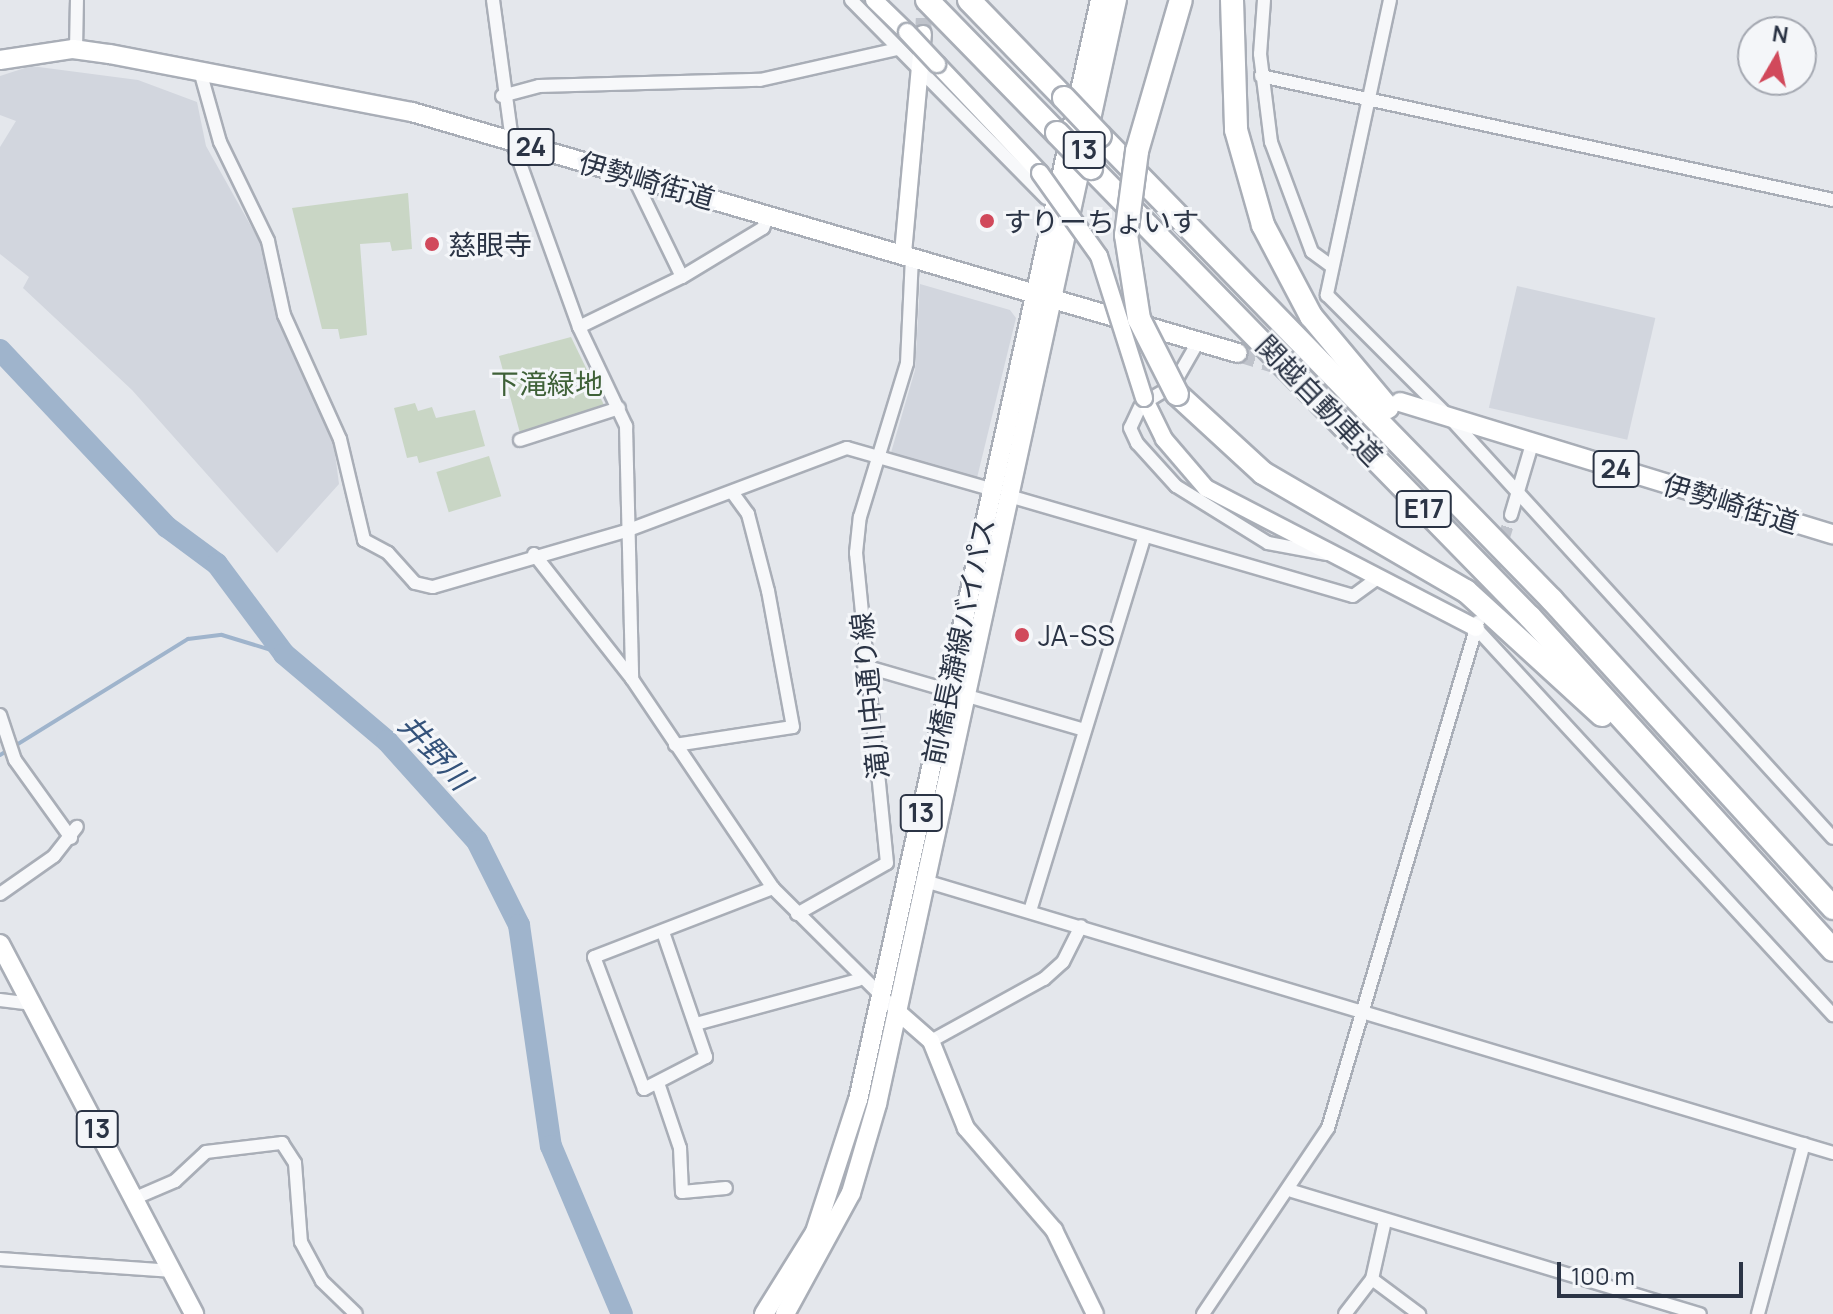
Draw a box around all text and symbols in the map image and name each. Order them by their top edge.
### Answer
north arrow [1737,16,1817,96]
text: N [1770,18,1791,50]
road number: 24 [507,125,555,169]
road number: 13 [1062,128,1106,172]
street label: 伊勢崎街道 [575,145,719,215]
place label: すりーちょいす [1003,204,1199,238]
marker: すりーちょいす [978,212,996,230]
place label: 慈眼寺 [448,227,532,261]
marker: 慈眼寺 [423,235,441,253]
street label: 関越自動車道 [1250,328,1390,472]
park label: 下滝緑地 [491,366,603,400]
road number: 24 [1592,447,1640,491]
street label: 伊勢崎街道 [1659,466,1803,540]
road number: E17 [1394,487,1454,531]
street label: 前橋長瀞線バイパス [915,514,1001,768]
street label: 滝川中通り線 [844,611,894,781]
place label: JA-SS [1038,618,1115,652]
marker: JA-SS [1013,626,1031,644]
water label: 井野川 [391,707,479,797]
road number: 13 [899,791,943,835]
road number: 13 [75,1107,119,1151]
scale bar [1561,1246,1747,1296]
text: 100 m [1571,1259,1635,1292]

